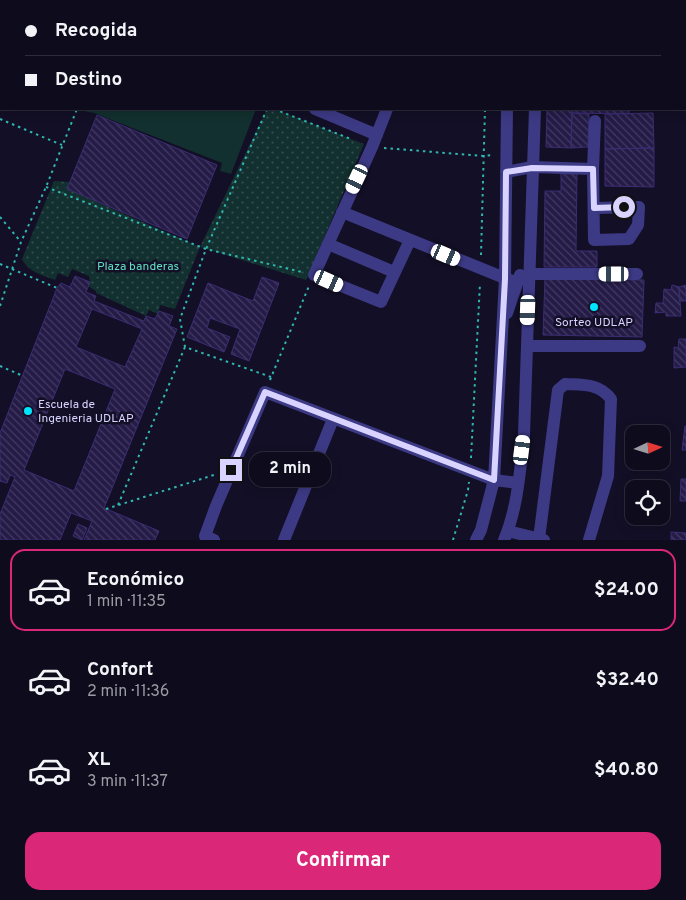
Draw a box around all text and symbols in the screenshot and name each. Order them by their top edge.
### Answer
text: Recogida [55,19,137,43]
text: Destino [55,68,122,92]
car [343,162,370,196]
route start [613,196,635,218]
car [429,242,462,268]
park label: Plaza banderas [97,259,179,275]
car [599,267,629,282]
car [312,268,345,294]
car [519,295,536,325]
marker: Sorteo UDLAP [588,301,600,313]
place label: Sorteo UDLAP [555,315,633,331]
place label: Escuela de Ingenieria UDLAP [38,397,134,427]
marker: Escuela de Ingenieria UDLAP [22,405,34,417]
north arrow [625,425,670,470]
map controls [625,425,670,525]
car [512,434,531,466]
callout: 2 min [248,452,331,488]
route end [220,459,242,481]
text: 2 min [269,459,311,479]
button: locate [625,480,670,525]
icon: car [27,568,72,613]
text: Económico [87,568,184,592]
text: $24.00 [594,578,659,602]
text: 1 min · 11:35 [87,592,166,612]
icon: car [27,658,72,703]
text: Confort [87,658,153,682]
text: $32.40 [596,668,659,692]
text: 2 min · 11:36 [87,682,169,702]
icon: car [27,748,72,793]
text: XL [87,748,110,772]
text: $40.80 [594,758,659,782]
text: 3 min · 11:37 [87,772,168,792]
button: Confirmar [25,832,661,890]

